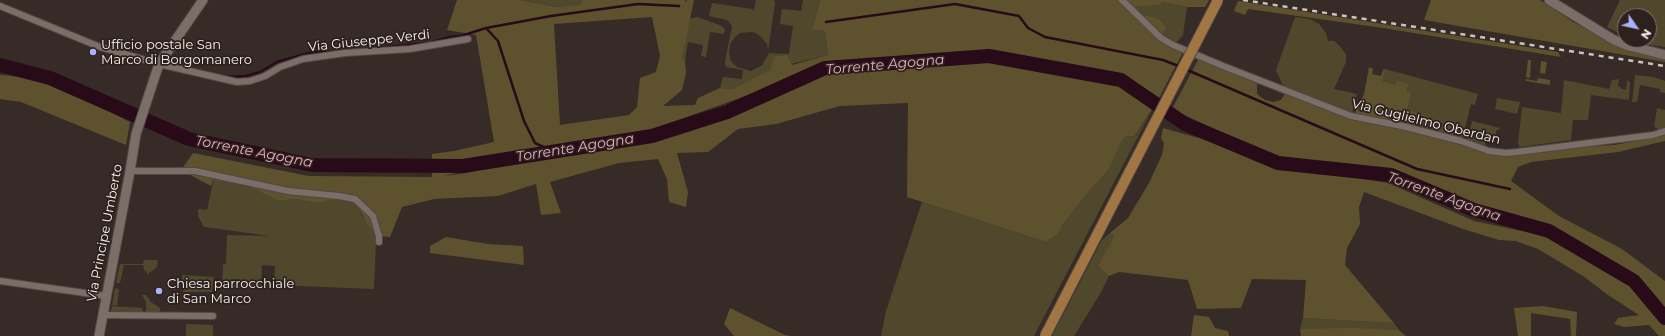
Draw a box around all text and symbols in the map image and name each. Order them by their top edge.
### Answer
north arrow [1617,8,1657,48]
street label: Via Giuseppe Verdi [307,27,431,55]
text: N [1638,27,1654,42]
place label: Ufficio postale San Marco di Borgomanero [101,37,252,68]
marker: Ufficio postale San Marco di Borgomanero [88,47,98,57]
water label: Torrente Agogna [825,51,945,79]
street label: Via Guglielmo Oberdan [1350,96,1502,148]
water label: Torrente Agogna [515,130,635,166]
water label: Torrente Agogna [194,132,314,172]
street label: Via Principe Umberto [84,163,126,303]
water label: Torrente Agogna [1385,169,1503,225]
place label: Chiesa parrocchiale di San Marco [167,276,294,307]
marker: Chiesa parrocchiale di San Marco [154,286,164,296]

